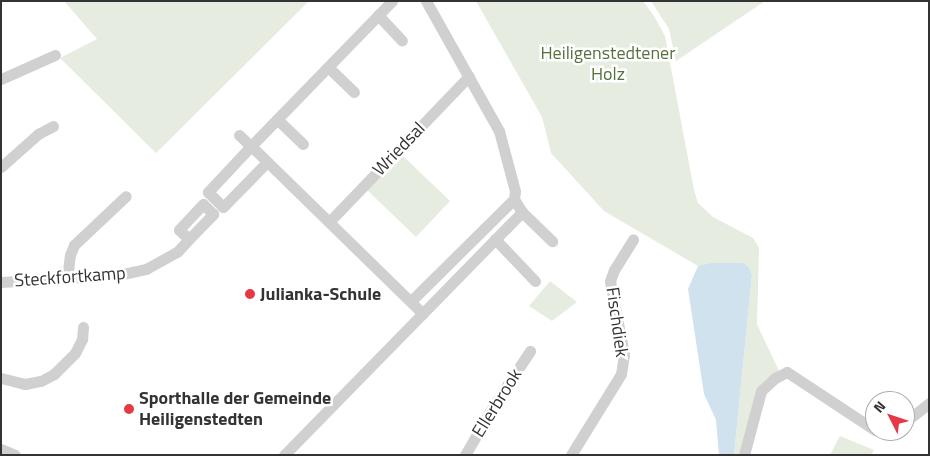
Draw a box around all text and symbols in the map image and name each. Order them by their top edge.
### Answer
park label: Heiligenstedtener Holz [541,43,675,86]
street label: Wriedsal [368,118,430,180]
street label: Steckfortkamp [14,262,126,292]
place label: Julianka-Schule [260,283,381,305]
street label: Fischdiek [601,286,633,358]
marker: Julianka-Schule [244,288,256,300]
street label: Ellerbrook [468,365,526,441]
place label: Sporthalle der Gemeinde Heiligenstedten [139,388,331,430]
north arrow [865,391,915,441]
text: N [868,396,890,417]
marker: Sporthalle der Gemeinde Heiligenstedten [123,403,135,415]

